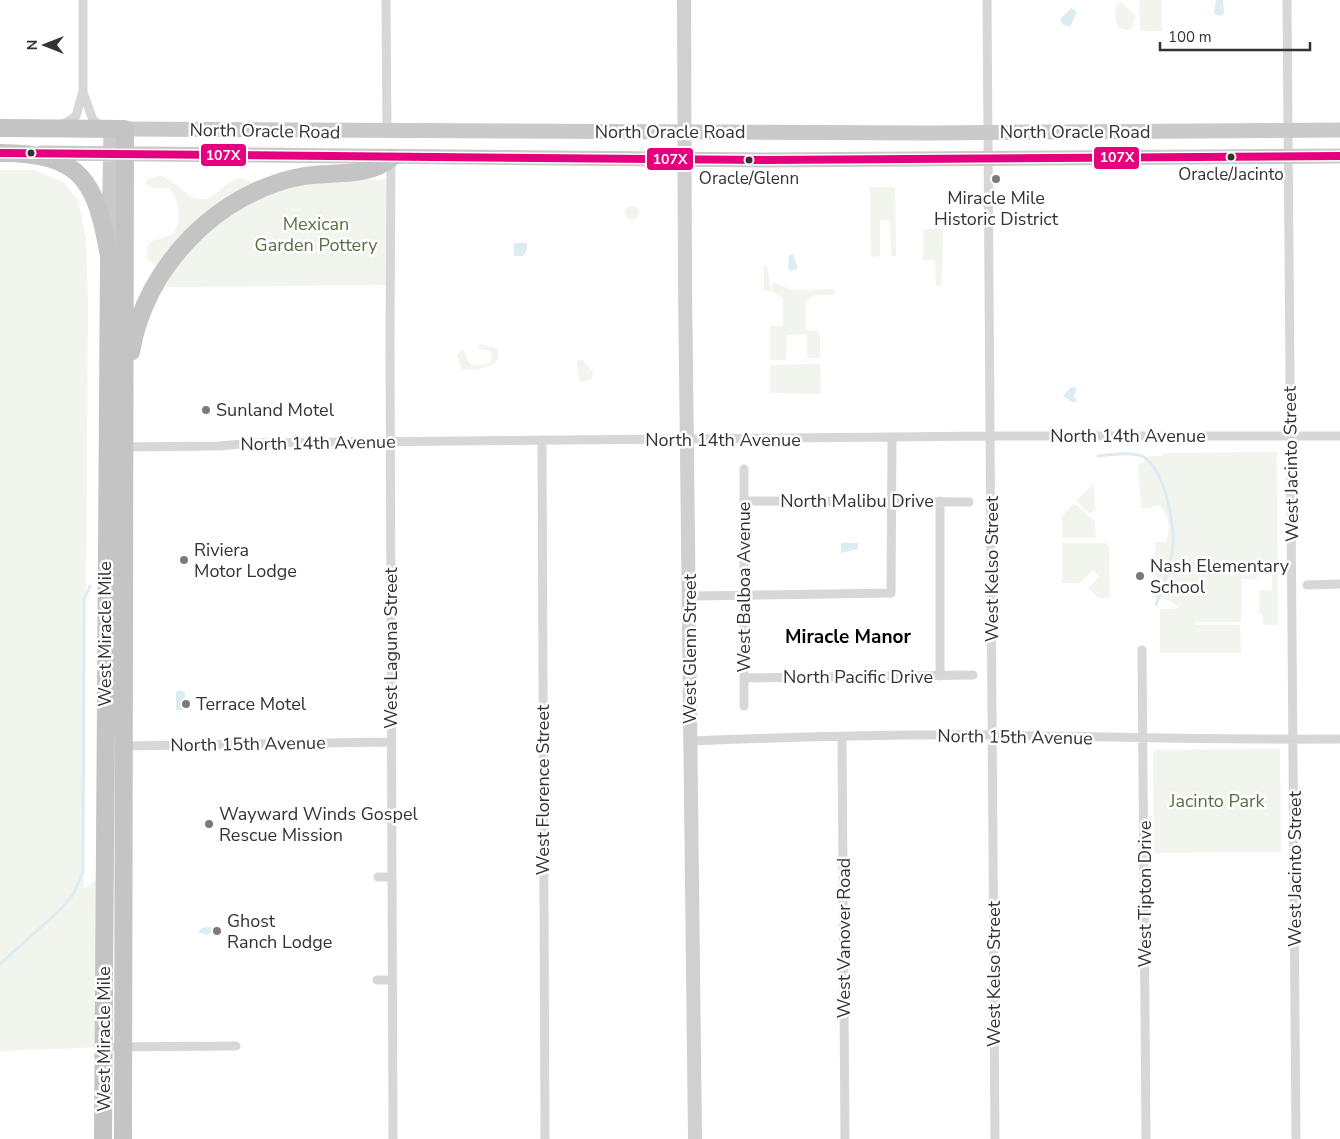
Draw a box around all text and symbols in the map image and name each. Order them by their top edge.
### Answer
north arrow [20,20,70,70]
scale bar [1160,20,1310,52]
text: 100 m [1168,27,1212,47]
text: N [23,40,42,50]
street label: North Oracle Road [189,118,341,144]
street label: North Oracle Road [595,120,745,144]
street label: North Oracle Road [1000,120,1150,144]
line badge: 107X [200,143,247,167]
text: 107X [206,146,241,165]
line badge: 107X [1093,146,1140,170]
line badge: 107X [646,147,694,171]
unlabelled marker [26,148,36,158]
text: 107X [1100,148,1135,167]
text: 107X [653,150,688,169]
marker: Oracle/Jacinto [1226,152,1236,162]
marker: Oracle/Glenn [744,155,754,165]
place label: Oracle/Jacinto [1178,163,1284,186]
place label: Oracle/Glenn [699,167,799,190]
marker: Miracle Mile Historic District [990,173,1002,185]
place label: Miracle Mile Historic District [934,186,1059,231]
park label: Mexican Garden Pottery [255,212,378,257]
street label: West Jacinto Street [1278,385,1304,542]
place label: Sunland Motel [216,398,335,422]
marker: Sunland Motel [200,404,212,416]
street label: North 14th Avenue [1050,424,1206,448]
street label: North 14th Avenue [645,428,801,452]
street label: North 14th Avenue [240,430,396,456]
street label: North Malibu Drive [780,489,934,513]
street label: West Kelso Street [980,495,1004,642]
street label: West Balboa Avenue [732,502,756,672]
place label: Riviera Motor Lodge [194,538,297,583]
marker: Riviera Motor Lodge [178,554,190,566]
place label: Nash Elementary School [1150,554,1290,599]
street label: West Miracle Mile [93,561,117,707]
street label: West Laguna Street [379,567,403,729]
marker: Nash Elementary School [1134,570,1146,582]
street label: West Glenn Street [678,573,702,724]
district label: Miracle Manor [785,624,911,650]
street label: North Pacific Drive [783,665,933,689]
place label: Terrace Motel [196,692,307,716]
marker: Terrace Motel [180,698,192,710]
street label: West Florence Street [531,704,555,875]
street label: North 15th Avenue [937,724,1093,750]
street label: North 15th Avenue [170,731,326,757]
park label: Jacinto Park [1169,789,1265,813]
street label: West Jacinto Street [1283,790,1307,947]
place label: Wayward Winds Gospel Rescue Mission [219,802,419,847]
marker: Wayward Winds Gospel Rescue Mission [203,818,215,830]
street label: West Tipton Drive [1133,820,1157,968]
street label: West Vanover Road [832,858,856,1018]
street label: West Kelso Street [982,900,1006,1047]
place label: Ghost Ranch Lodge [227,909,332,954]
marker: Ghost Ranch Lodge [211,925,223,937]
street label: West Miracle Mile [92,966,116,1112]

